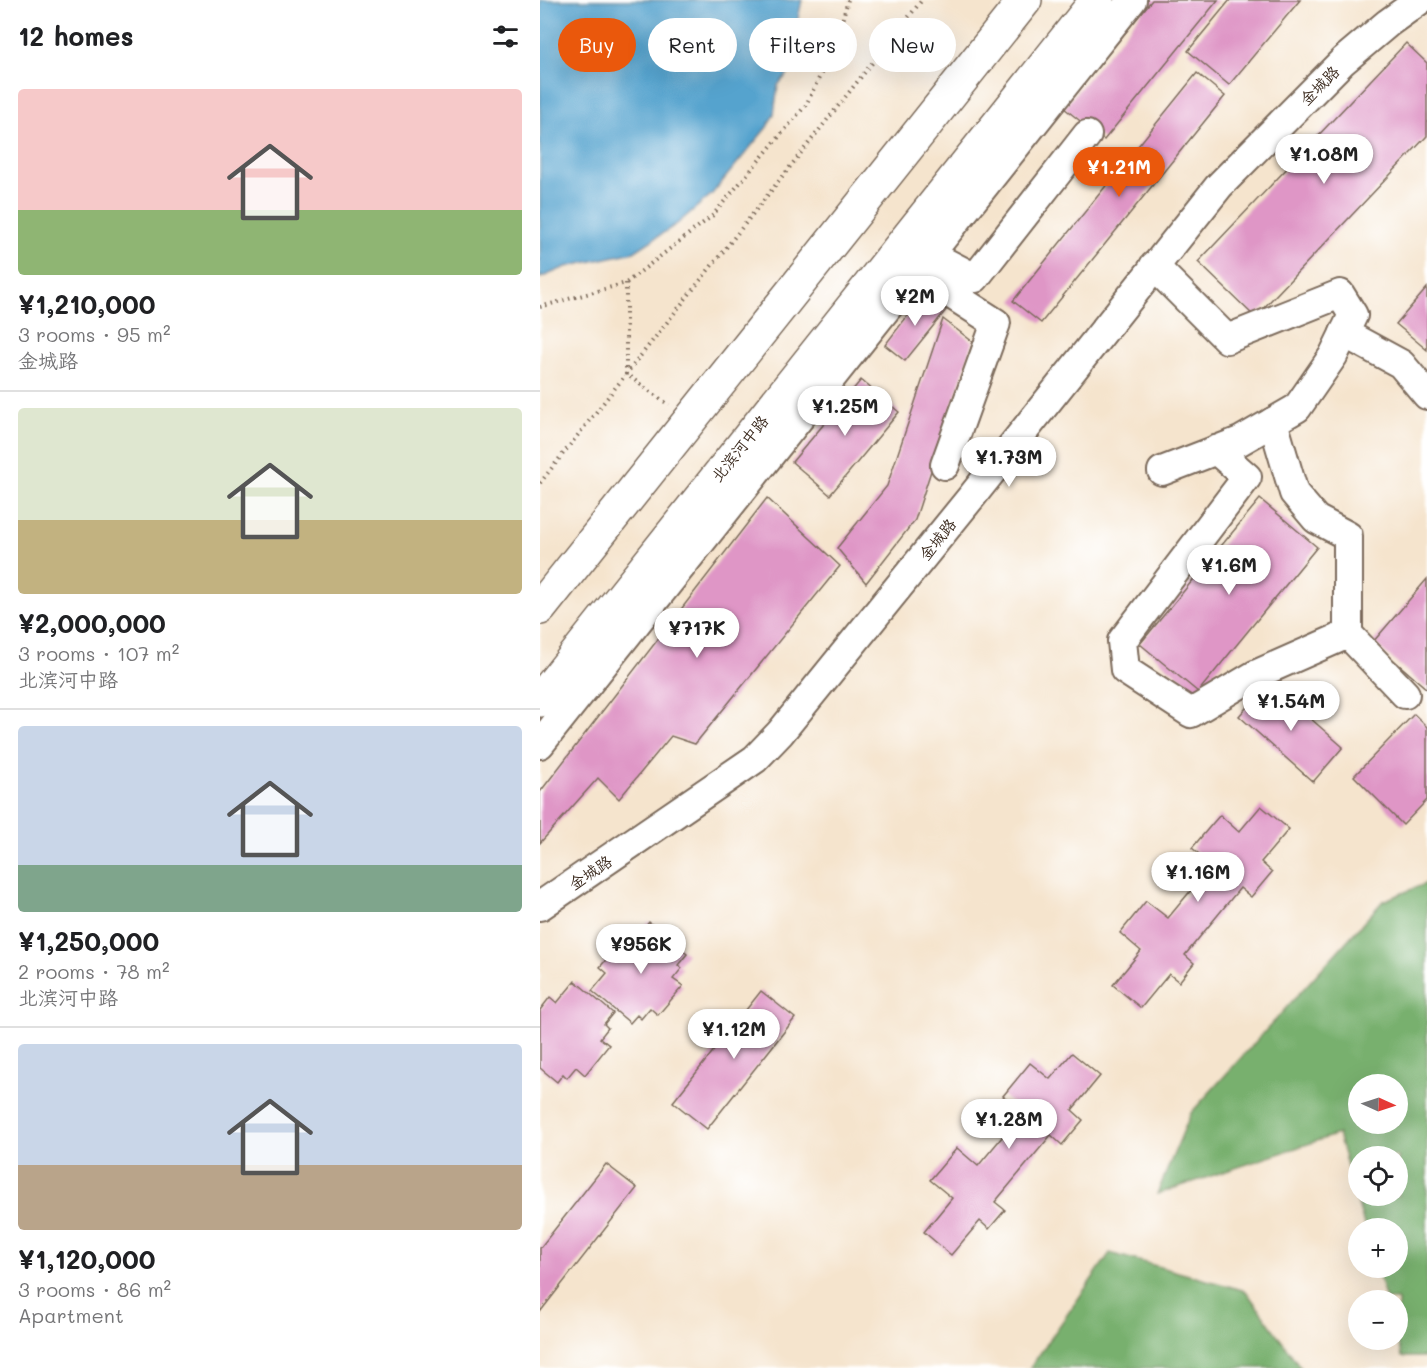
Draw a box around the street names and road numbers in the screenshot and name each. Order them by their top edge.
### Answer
street label: 金城路 [1295,61,1343,109]
street label: 北滨河中路 [706,410,772,486]
street label: 金城路 [914,514,960,564]
street label: 金城路 [564,850,616,894]

